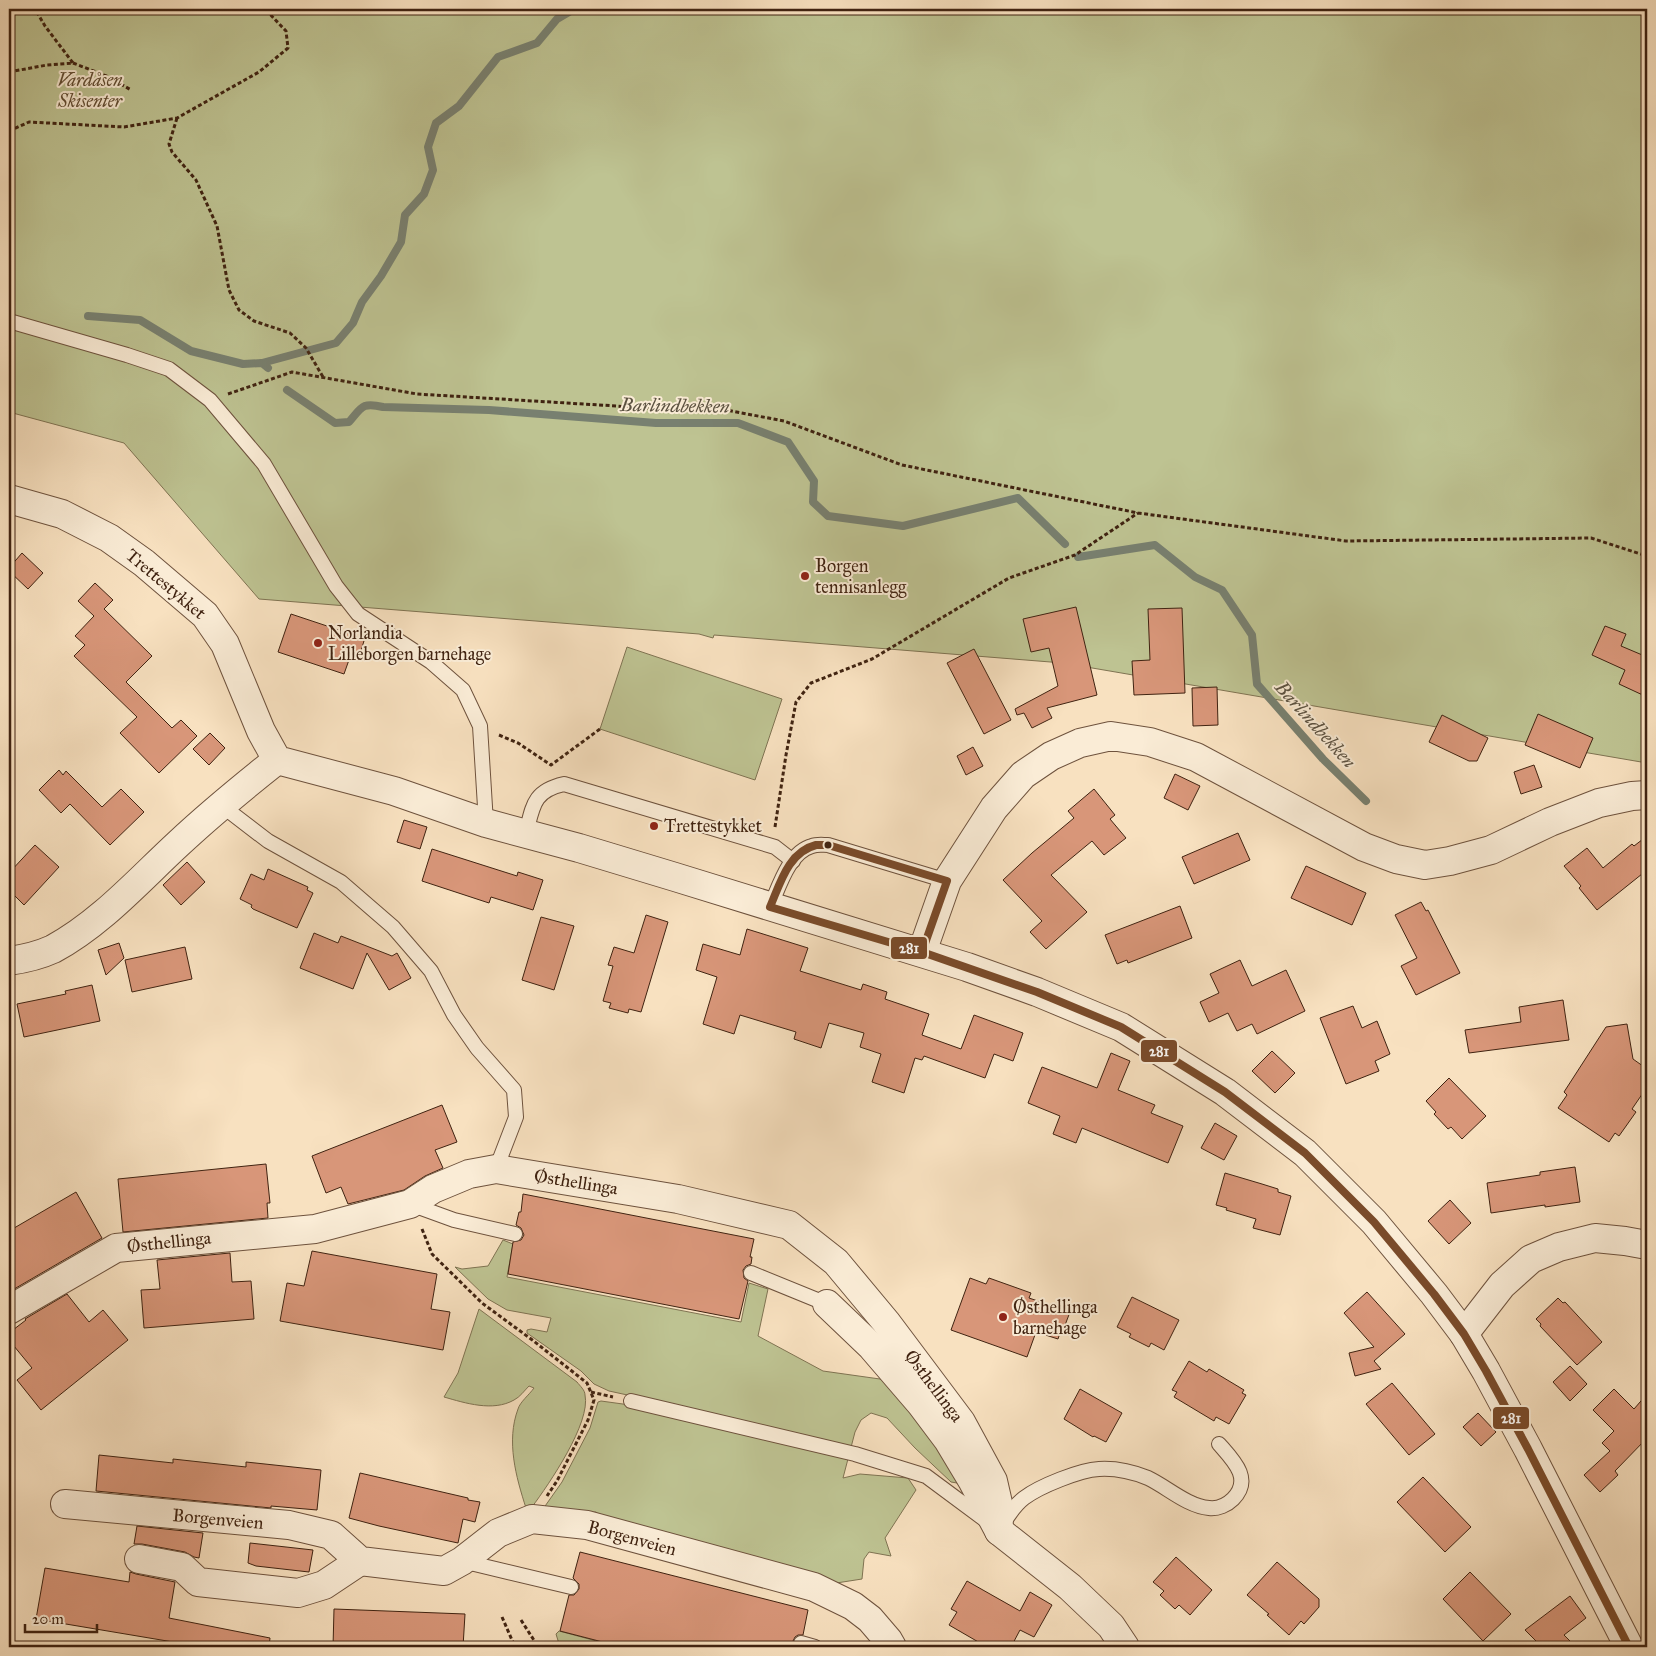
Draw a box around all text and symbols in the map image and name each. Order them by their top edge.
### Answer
park label: Vardåsen Skisenter [57,69,124,112]
water label: Barlindbekken [619,393,730,418]
street label: Trettestykket [121,544,211,624]
place label: Borgen tennisanlegg [815,555,907,599]
marker: Borgen tennisanlegg [799,570,811,582]
place label: Norlandia Lilleborgen barnehage [328,622,491,666]
marker: Norlandia Lilleborgen barnehage [312,637,324,649]
water label: Barlindbekken [1270,675,1361,773]
place label: Trettestykket [664,815,763,837]
marker: Trettestykket [648,820,660,832]
unlabelled marker [823,840,833,850]
line badge: 281 [890,936,928,960]
text: 281 [899,940,919,957]
line badge: 281 [1140,1039,1178,1063]
text: 281 [1149,1043,1169,1060]
street label: Østhellinga [532,1165,620,1201]
street label: Østhellinga [126,1227,213,1258]
place label: Østhellinga barnehage [1013,1296,1098,1340]
marker: Østhellinga barnehage [997,1311,1009,1323]
street label: Østhellinga [899,1346,968,1427]
line badge: 281 [1492,1406,1530,1430]
text: 281 [1501,1410,1521,1427]
street label: Borgenveien [172,1504,265,1535]
street label: Borgenveien [585,1516,679,1561]
scale bar [25,1601,98,1633]
text: 20 m [32,1610,64,1628]

